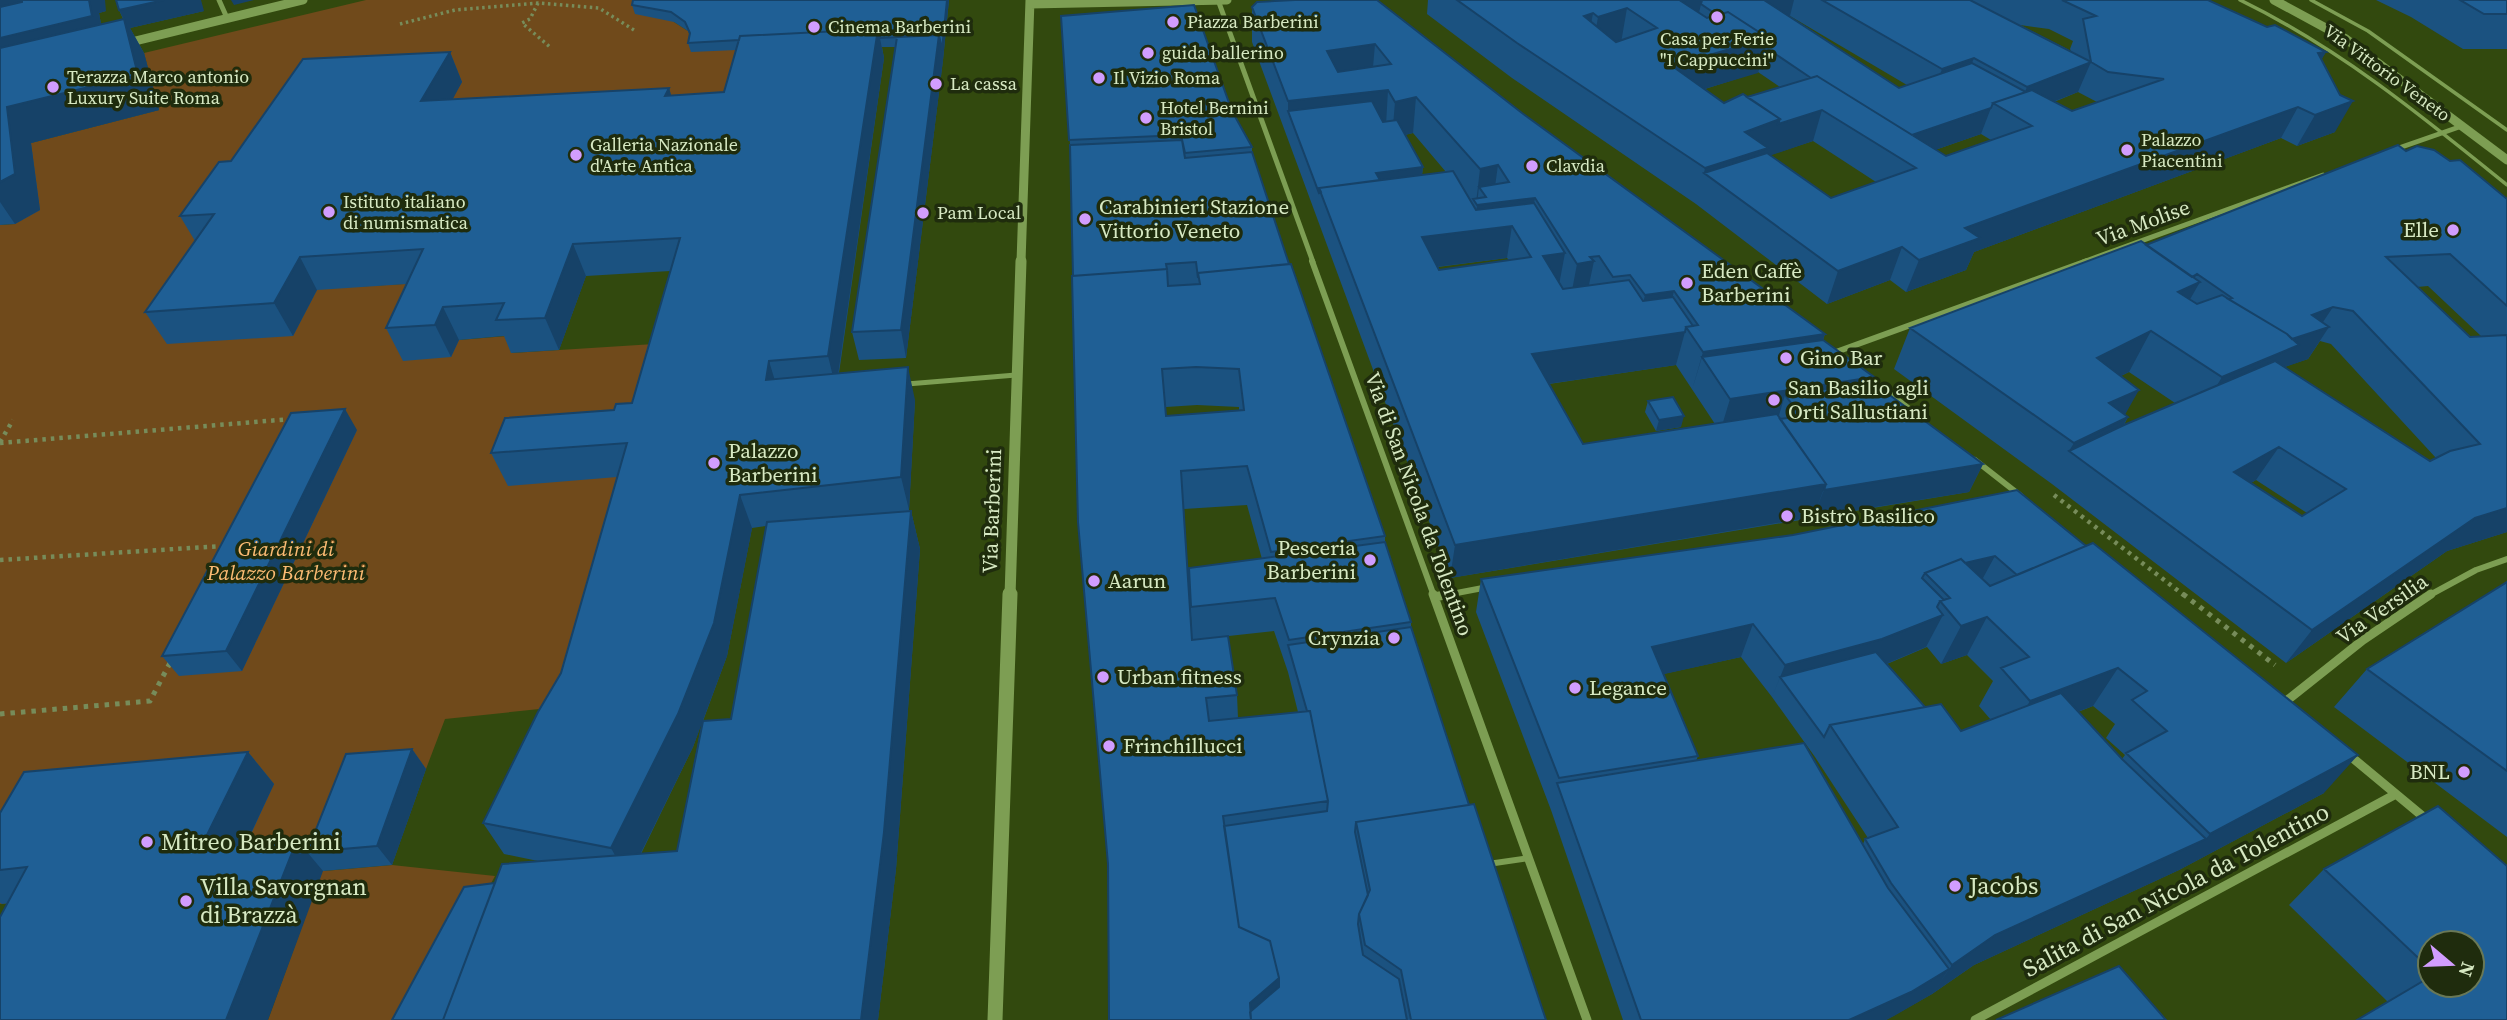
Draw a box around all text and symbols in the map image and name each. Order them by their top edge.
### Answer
place label: Piazza Barberini [1187,9,1319,34]
marker: Casa per Ferie "I Cappuccini" [1709,9,1725,25]
place label: Cinema Barberini [828,14,971,39]
marker: Piazza Barberini [1165,14,1181,30]
street label: Via Vittorio Veneto [2319,18,2456,127]
marker: Cinema Barberini [806,19,822,35]
place label: Casa per Ferie "I Cappuccini" [1660,26,1774,72]
place label: guida ballerino [1162,40,1284,65]
marker: guida ballerino [1140,45,1156,61]
place label: Terazza Marco antonio Luxury Suite Roma [67,64,249,110]
place label: Il Vizio Roma [1113,65,1221,90]
marker: Il Vizio Roma [1091,70,1107,86]
place label: La cassa [950,71,1018,96]
marker: La cassa [928,76,944,92]
marker: Terazza Marco antonio Luxury Suite Roma [45,79,61,95]
place label: Hotel Bernini Bristol [1160,95,1269,141]
marker: Hotel Bernini Bristol [1138,110,1154,126]
place label: Palazzo Piacentini [2141,127,2223,173]
place label: Galleria Nazionale d'Arte Antica [590,132,738,178]
marker: Palazzo Piacentini [2119,142,2135,158]
marker: Galleria Nazionale d'Arte Antica [568,147,584,163]
place label: Clavdia [1546,153,1606,178]
marker: Clavdia [1524,158,1540,174]
place label: Istituto italiano di numismatica [343,189,469,235]
place label: Carabinieri Stazione Vittorio Veneto [1099,192,1289,245]
street label: Via Molise [2092,192,2194,253]
place label: Pam Local [937,200,1021,225]
marker: Istituto italiano di numismatica [321,204,337,220]
marker: Pam Local [915,205,931,221]
marker: Carabinieri Stazione Vittorio Veneto [1077,211,1093,227]
place label: Elle [2403,215,2439,244]
marker: Elle [2445,222,2461,238]
place label: Eden Caffè Barberini [1701,256,1802,309]
marker: Eden Caffè Barberini [1679,275,1695,291]
place label: Gino Bar [1800,343,1883,372]
marker: Gino Bar [1778,350,1794,366]
street label: Via di San Nicola da Tolentino [1358,368,1481,640]
place label: San Basilio agli Orti Sallustiani [1788,373,1929,426]
marker: San Basilio agli Orti Sallustiani [1766,392,1782,408]
place label: Palazzo Barberini [728,436,817,489]
street label: Via Barberini [975,448,1008,574]
marker: Palazzo Barberini [706,455,722,471]
place label: Bistrò Basilico [1801,501,1935,530]
marker: Bistrò Basilico [1779,508,1795,524]
place label: Pesceria Barberini [1267,533,1356,586]
park label: Giardini di Palazzo Barberini [206,534,366,587]
marker: Pesceria Barberini [1362,552,1378,568]
place label: Aarun [1108,566,1167,595]
street label: Via Versilia [2330,566,2433,651]
marker: Aarun [1086,573,1102,589]
place label: Crynzia [1308,623,1380,652]
marker: Crynzia [1386,630,1402,646]
place label: Urban fitness [1117,662,1242,691]
marker: Urban fitness [1095,669,1111,685]
place label: Legance [1589,673,1667,702]
marker: Legance [1567,680,1583,696]
place label: Frinchillucci [1123,731,1243,760]
marker: Frinchillucci [1101,738,1117,754]
place label: BNL [2409,757,2450,786]
marker: BNL [2456,764,2472,780]
street label: Salita di San Nicola da Tolentino [2017,795,2335,984]
place label: Mitreo Barberini [161,825,341,858]
marker: Mitreo Barberini [139,834,155,850]
place label: Jacobs [1968,869,2038,902]
place label: Villa Savorgnan di Brazzà [200,870,367,931]
marker: Jacobs [1947,878,1963,894]
marker: Villa Savorgnan di Brazzà [178,893,194,909]
north arrow [2416,929,2486,999]
text: N [2452,959,2482,980]

